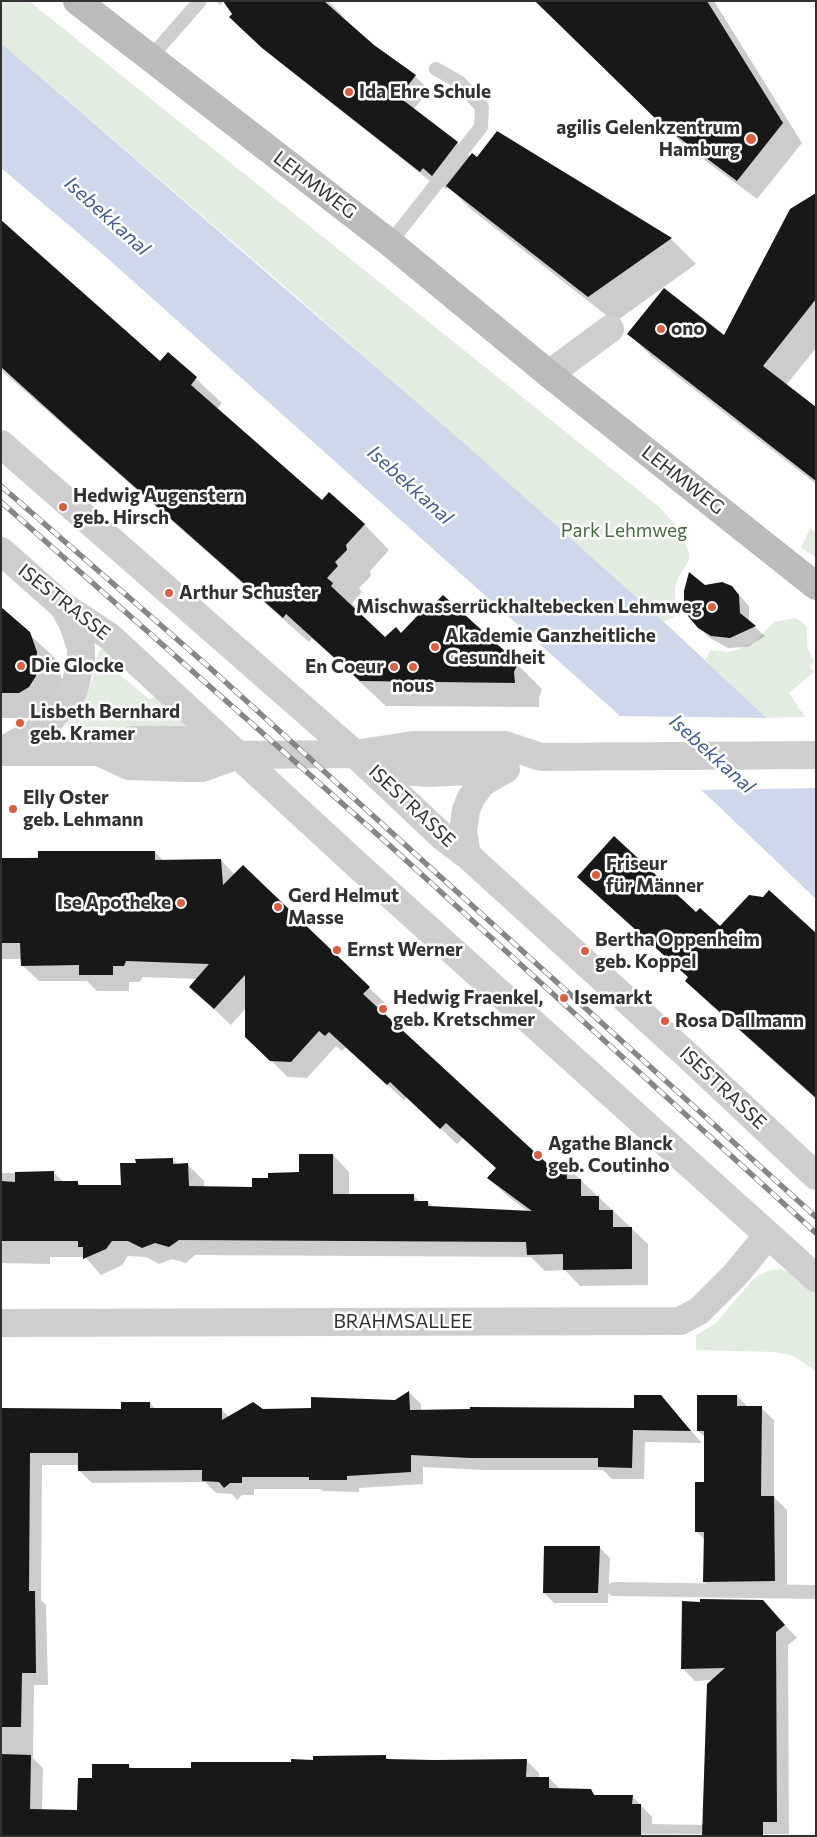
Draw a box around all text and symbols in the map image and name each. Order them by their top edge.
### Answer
place label: Ida Ehre Schule [359,81,491,103]
marker: Ida Ehre Schule [343,86,355,98]
place label: agilis Gelenkzentrum Hamburg [556,117,740,161]
marker: agilis Gelenkzentrum Hamburg [744,132,758,146]
street label: LEHMWEG [269,146,361,224]
water label: Isebekkanal [59,171,155,261]
place label: ono [671,318,705,340]
marker: ono [655,323,667,335]
water label: Isebekkanal [362,440,458,530]
street label: LEHMWEG [637,441,729,519]
place label: Hedwig Augenstern geb. Hirsch [73,485,245,529]
marker: Hedwig Augenstern geb. Hirsch [57,501,69,513]
park label: Park Lehmweg [561,520,687,542]
street label: ISESTRASSE [14,559,114,645]
place label: Arthur Schuster [179,582,319,604]
marker: Arthur Schuster [163,587,175,599]
place label: Mischwasserrückhaltebecken Lehmweg [356,596,702,618]
marker: Mischwasserrückhaltebecken Lehmweg [706,601,718,613]
place label: Akademie Ganzheitliche Gesundheit [445,625,656,669]
marker: Akademie Ganzheitliche Gesundheit [429,641,441,653]
place label: Die Glocke [31,655,124,677]
place label: En Coeur [305,656,384,678]
marker: Die Glocke [15,660,27,672]
marker: En Coeur [388,661,400,673]
marker: nous [407,661,419,673]
place label: nous [392,675,434,697]
place label: Lisbeth Bernhard geb. Kramer [30,701,180,745]
water label: Isebekkanal [664,709,760,799]
marker: Lisbeth Bernhard geb. Kramer [14,717,26,729]
street label: ISESTRASSE [364,760,460,852]
place label: Elly Oster geb. Lehmann [23,787,143,831]
marker: Elly Oster geb. Lehmann [7,803,19,815]
place label: Friseur für Männer [606,853,704,897]
marker: Friseur für Männer [590,869,602,881]
place label: Gerd Helmut Masse [288,885,399,929]
place label: Ise Apotheke [57,892,171,914]
marker: Ise Apotheke [175,897,187,909]
marker: Gerd Helmut Masse [272,901,284,913]
place label: Bertha Oppenheim geb. Koppel [595,929,760,973]
place label: Ernst Werner [347,939,463,961]
marker: Ernst Werner [331,944,343,956]
marker: Bertha Oppenheim geb. Koppel [579,945,591,957]
place label: Hedwig Fraenkel, geb. Kretschmer [393,987,543,1031]
place label: Isemarkt [574,987,652,1009]
marker: Isemarkt [558,992,570,1004]
marker: Hedwig Fraenkel, geb. Kretschmer [377,1003,389,1015]
place label: Rosa Dallmann [675,1010,804,1032]
marker: Rosa Dallmann [659,1015,671,1027]
street label: ISESTRASSE [675,1042,771,1134]
place label: Agathe Blanck geb. Coutinho [548,1133,673,1177]
marker: Agathe Blanck geb. Coutinho [532,1149,544,1161]
street label: BRAHMSALLEE [333,1311,473,1333]

